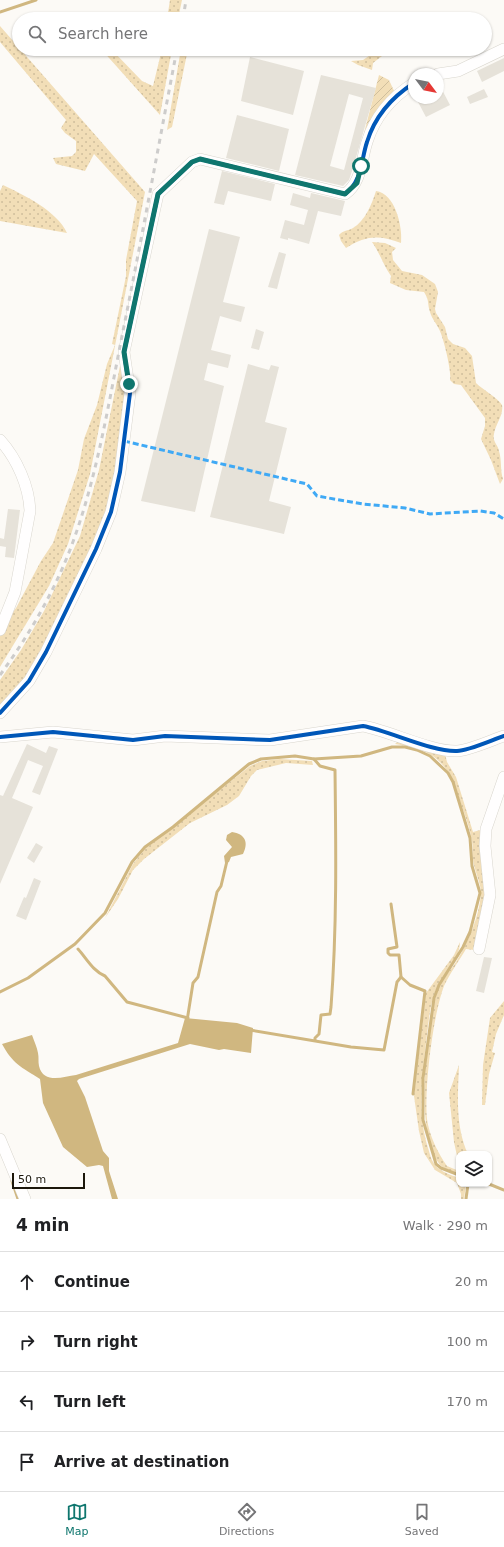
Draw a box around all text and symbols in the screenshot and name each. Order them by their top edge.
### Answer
search box [12,12,492,56]
icon: search [26,23,48,45]
text: Search here [58,25,148,43]
north arrow [408,68,444,104]
route start [352,157,370,175]
route end [120,375,138,393]
map controls [456,1151,492,1187]
button: layers [456,1151,492,1187]
scale bar [12,1171,85,1190]
text: 50 m [18,1173,46,1186]
text: 4 min [16,1215,69,1235]
text: Walk · 290 m [403,1218,488,1233]
icon: ahead [16,1271,38,1293]
text: Continue [54,1273,130,1291]
text: 20 m [455,1274,488,1289]
icon: right [16,1331,38,1353]
text: Turn right [54,1333,138,1351]
text: 100 m [446,1334,488,1349]
icon: left [16,1391,38,1413]
text: Turn left [54,1393,126,1411]
text: 170 m [446,1394,488,1409]
icon: arrive [16,1451,38,1473]
text: Arrive at destination [54,1453,229,1471]
tab: Map [65,1501,88,1538]
tab: Directions [219,1501,274,1538]
tab: Saved [405,1501,439,1538]

